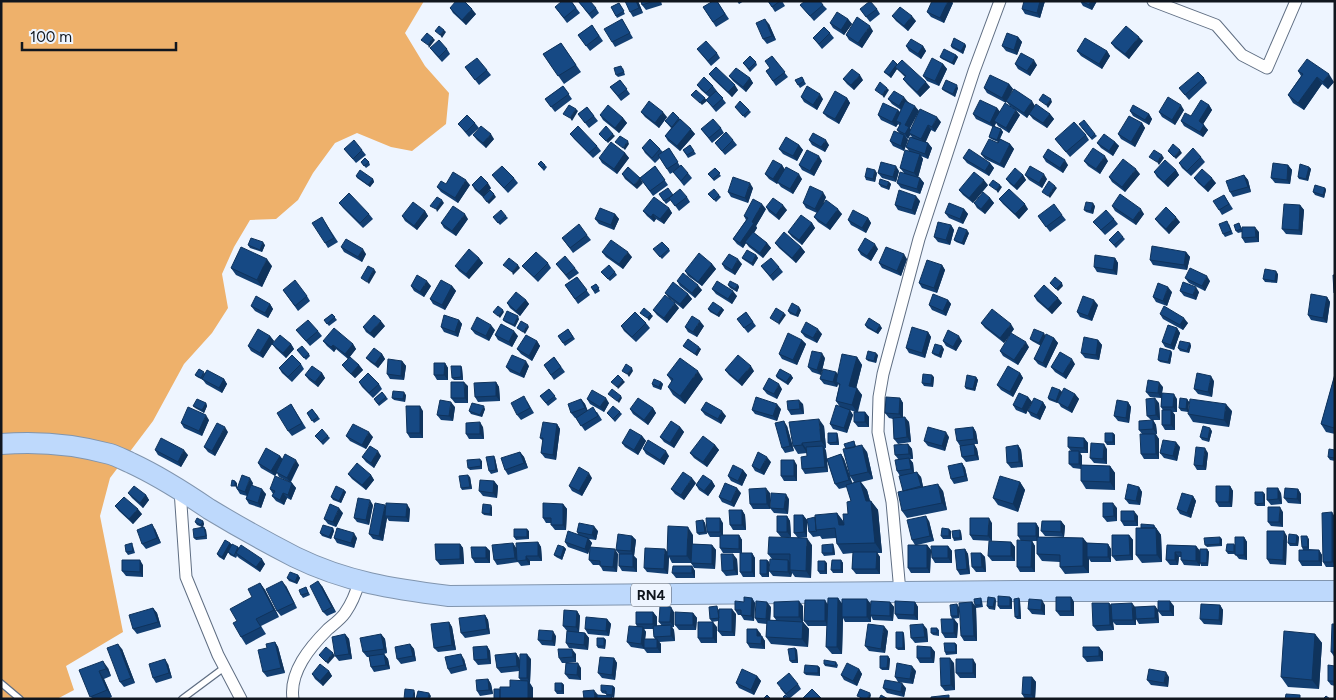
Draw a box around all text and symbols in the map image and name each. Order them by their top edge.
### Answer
scale bar [22,20,176,52]
text: 100 m [30,28,72,46]
road number: RN4 [631,584,671,606]

